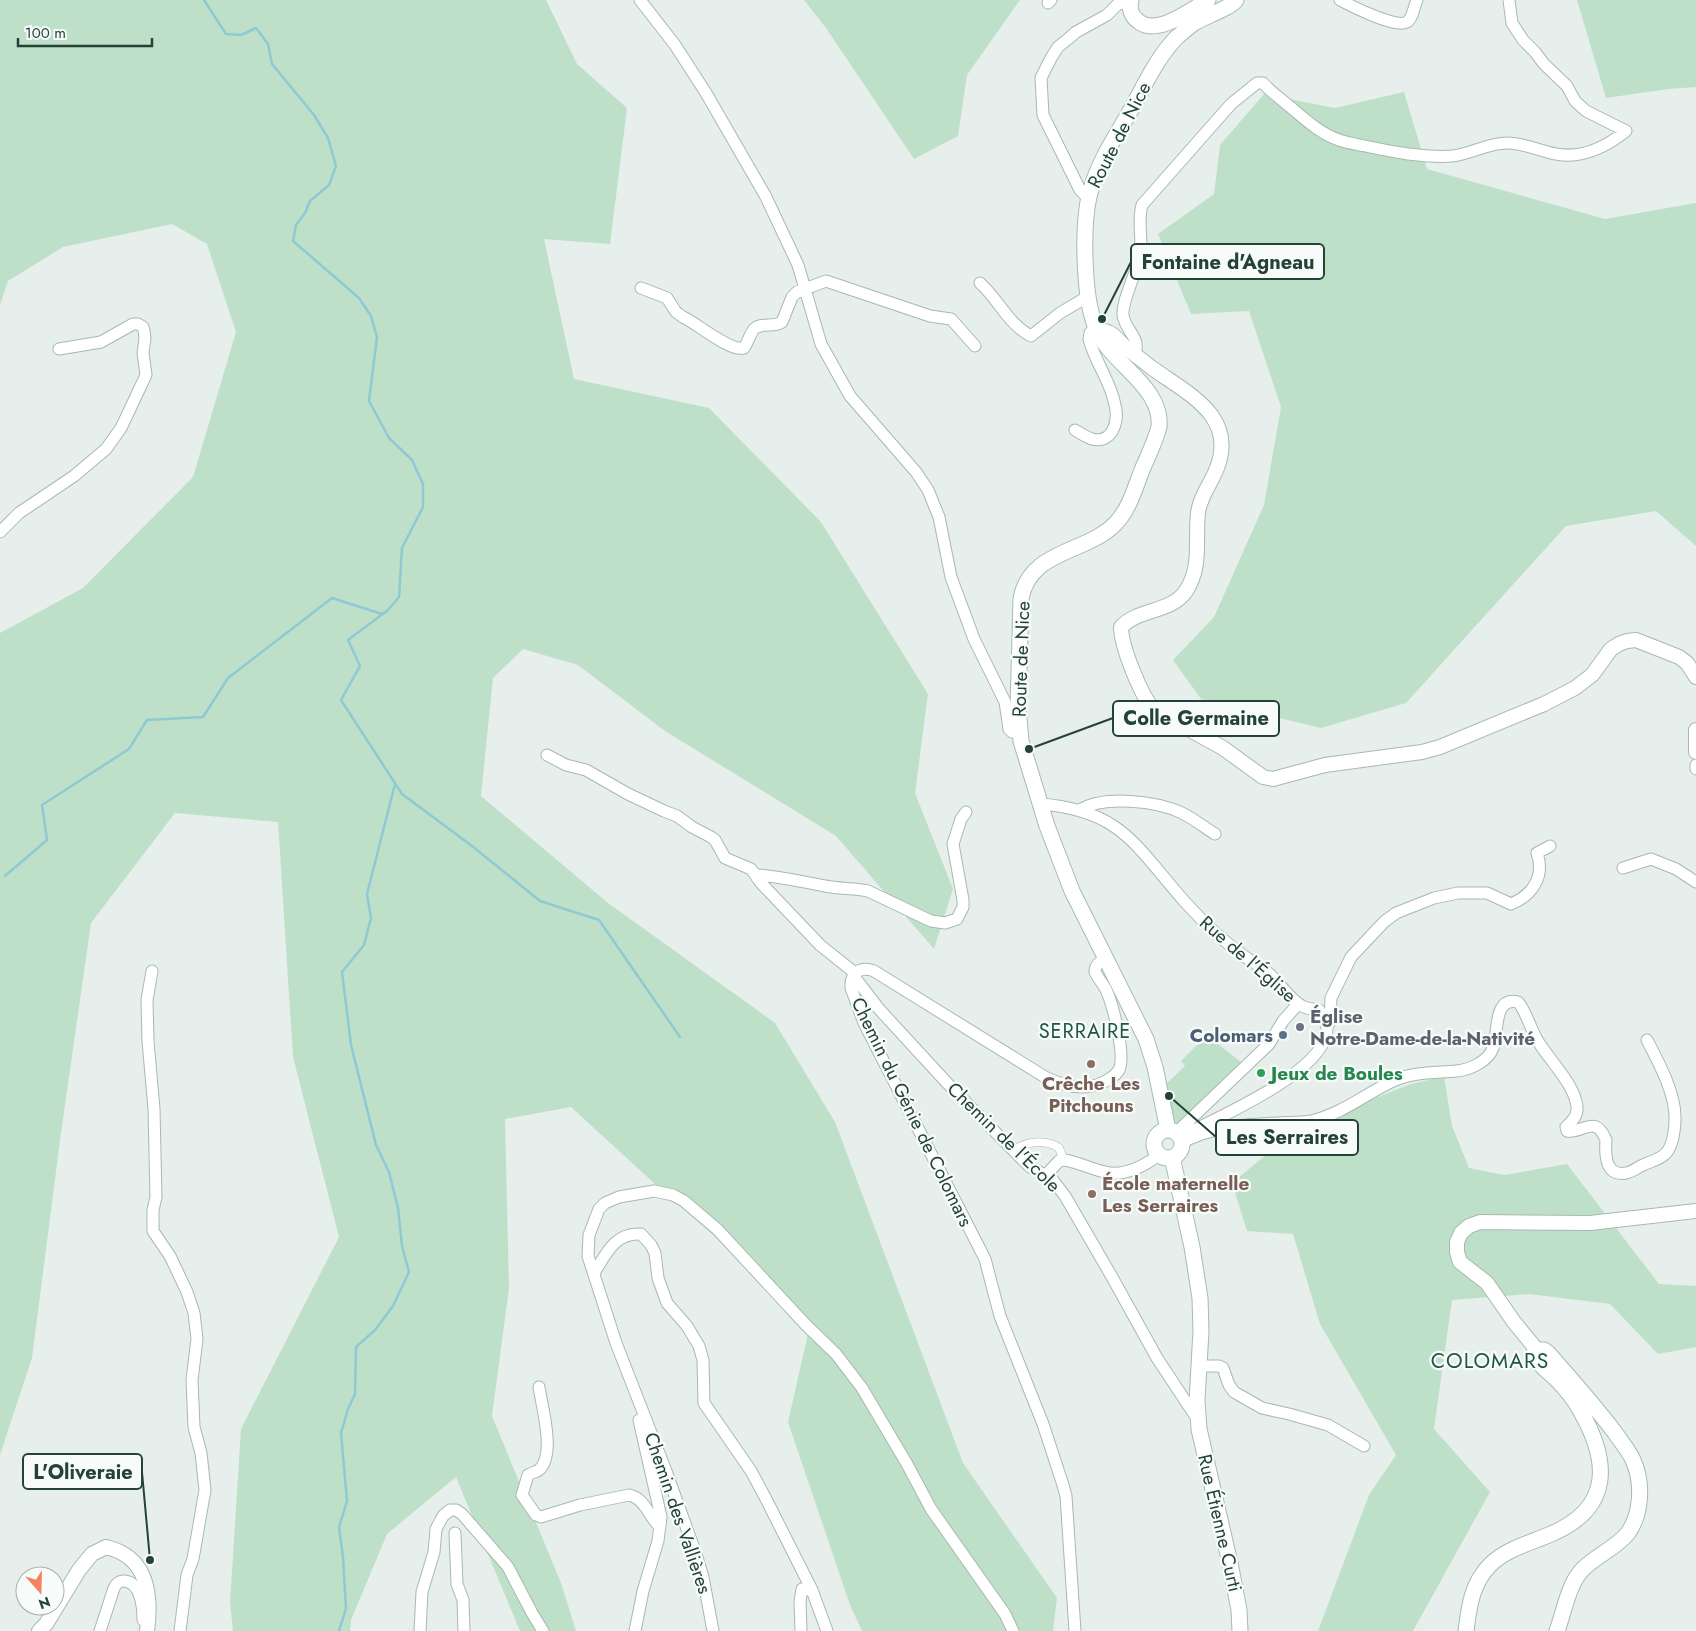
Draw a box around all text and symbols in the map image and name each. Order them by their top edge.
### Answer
scale bar [18,15,151,47]
text: 100 m [25,22,66,44]
street label: Route de Nice [1081,77,1157,193]
callout: Fontaine d'Agneau [1131,244,1324,279]
text: Fontaine d'Agneau [1142,248,1315,277]
street label: Route de Nice [1005,600,1037,717]
callout: Colle Germaine [1113,701,1279,736]
text: Colle Germaine [1123,704,1269,733]
street label: Rue de l'Église [1194,909,1302,1009]
street label: Chemin du Génie de Colomars [845,993,980,1232]
place label: Église Notre-Dame-de-la-Nativité [1310,1003,1535,1052]
district label: SERRAIRE [1039,1017,1131,1046]
marker: Église Notre-Dame-de-la-Nativité [1294,1021,1306,1033]
place label: Colomars [1190,1022,1273,1049]
marker: Colomars [1277,1029,1289,1041]
marker: Crêche Les Pitchouns [1085,1058,1097,1070]
place label: Jeux de Boules [1267,1060,1403,1087]
marker: Jeux de Boules [1255,1067,1267,1079]
place label: Crêche Les Pitchouns [1042,1070,1140,1119]
street label: Chemin de l'École [941,1076,1067,1198]
callout: Les Serraires [1216,1120,1358,1155]
text: Les Serraires [1226,1123,1348,1152]
place label: École maternelle Les Serraires [1102,1170,1249,1219]
marker: École maternelle Les Serraires [1086,1188,1098,1200]
district label: COLOMARS [1431,1346,1549,1376]
street label: Chemin des Vallières [638,1429,718,1598]
street label: Rue Étienne Curti [1191,1452,1249,1594]
callout: L'Oliveraie [23,1454,142,1489]
text: L'Oliveraie [33,1458,133,1487]
north arrow [15,1566,65,1616]
text: N [36,1592,53,1615]

